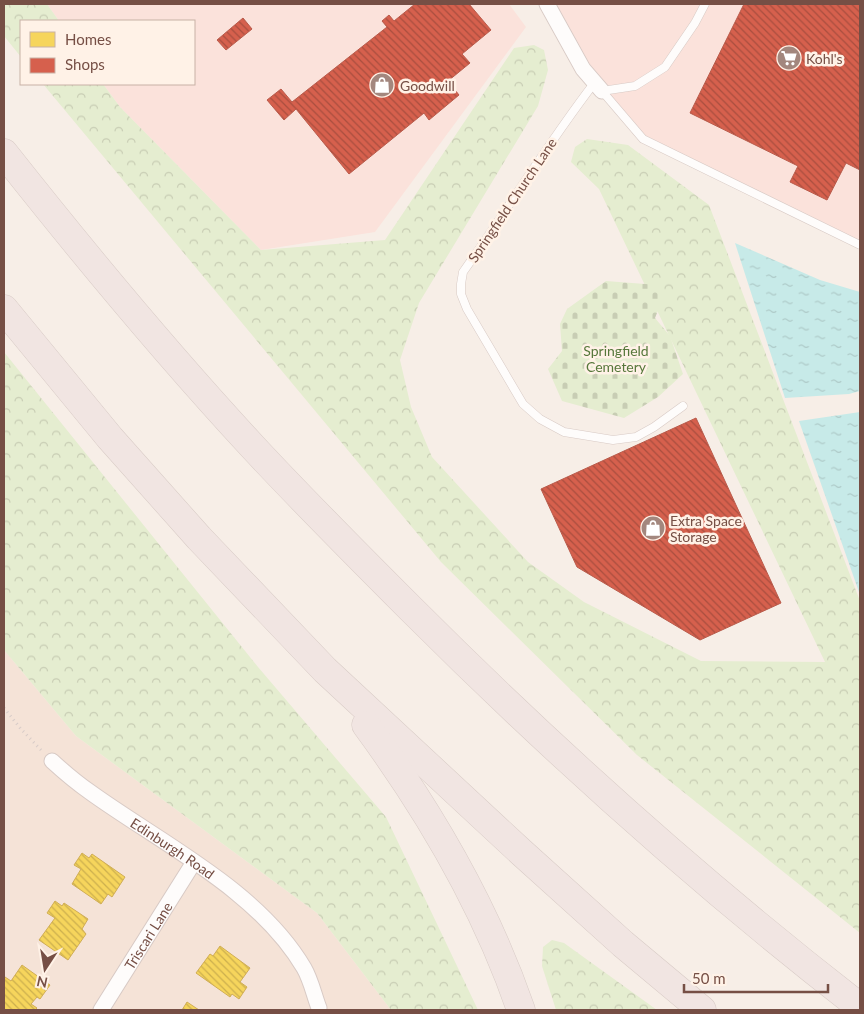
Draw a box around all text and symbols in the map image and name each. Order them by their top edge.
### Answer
legend [20,20,195,85]
text: Homes [65,30,111,48]
supermarket icon: Kohl's [776,45,802,71]
place label: Kohl's [806,50,843,67]
text: Shops [65,55,105,73]
shop icon: Goodwill [369,72,395,98]
place label: Goodwill [400,77,455,94]
street label: Springfield Church Lane [464,135,560,265]
park label: Springfield Cemetery [583,342,649,375]
place label: Extra Space Storage [670,512,742,545]
shop icon: Extra Space Storage [640,515,666,541]
street label: Edinburgh Road [128,814,218,882]
street label: Triscari Lane [120,899,175,972]
north arrow [20,944,70,994]
scale bar [684,962,828,994]
text: 50 m [692,969,726,987]
text: N [35,973,49,992]

